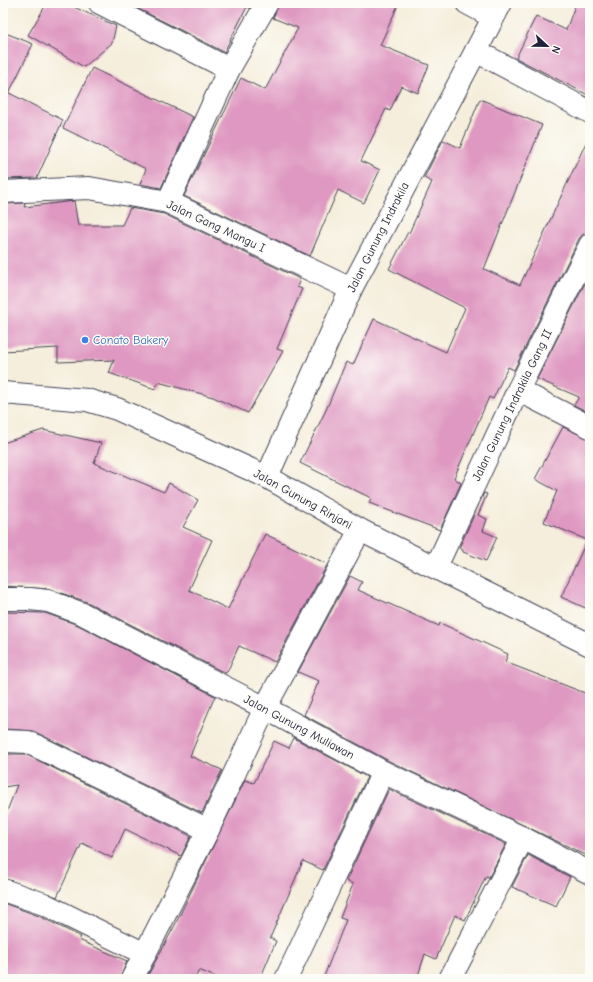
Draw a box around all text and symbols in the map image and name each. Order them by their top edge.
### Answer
north arrow [527,26,567,66]
text: N [548,44,563,55]
street label: Jalan Gunung Indrakila [344,180,412,294]
street label: Jalan Gang Mangu I [165,197,268,255]
street label: Jalan Gunung Indrakila Gang II [469,327,555,483]
place label: Conato Bakery [93,333,169,347]
marker: Conato Bakery [80,335,90,345]
street label: Jalan Gunung Rinjani [251,466,355,532]
street label: Jalan Gunung Muliawan [241,692,357,762]

